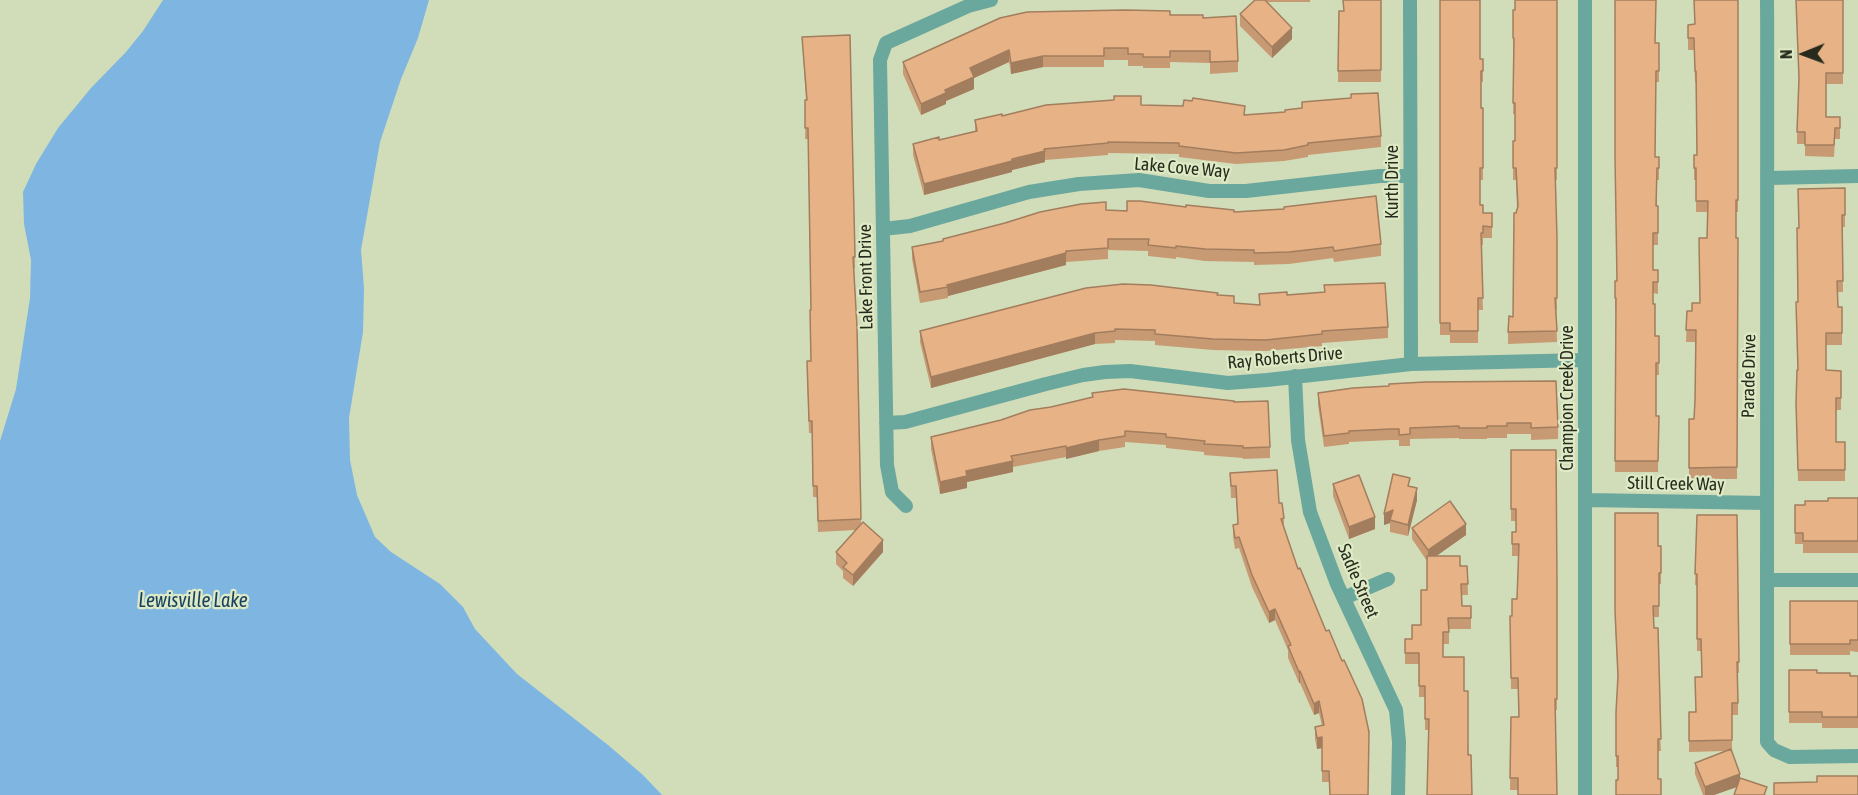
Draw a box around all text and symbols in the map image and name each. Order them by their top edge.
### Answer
north arrow [1774,24,1834,84]
text: N [1777,49,1795,59]
street label: Kurth Drive [1381,145,1403,219]
street label: Lake Cove Way [1133,153,1231,183]
street label: Lake Front Drive [854,224,878,330]
street label: Champion Creek Drive [1556,325,1578,471]
street label: Parade Drive [1737,334,1761,418]
street label: Ray Roberts Drive [1227,342,1343,374]
street label: Still Creek Way [1627,472,1725,496]
street label: Sadie Street [1333,541,1383,621]
water label: Lewisville Lake [138,589,248,613]

